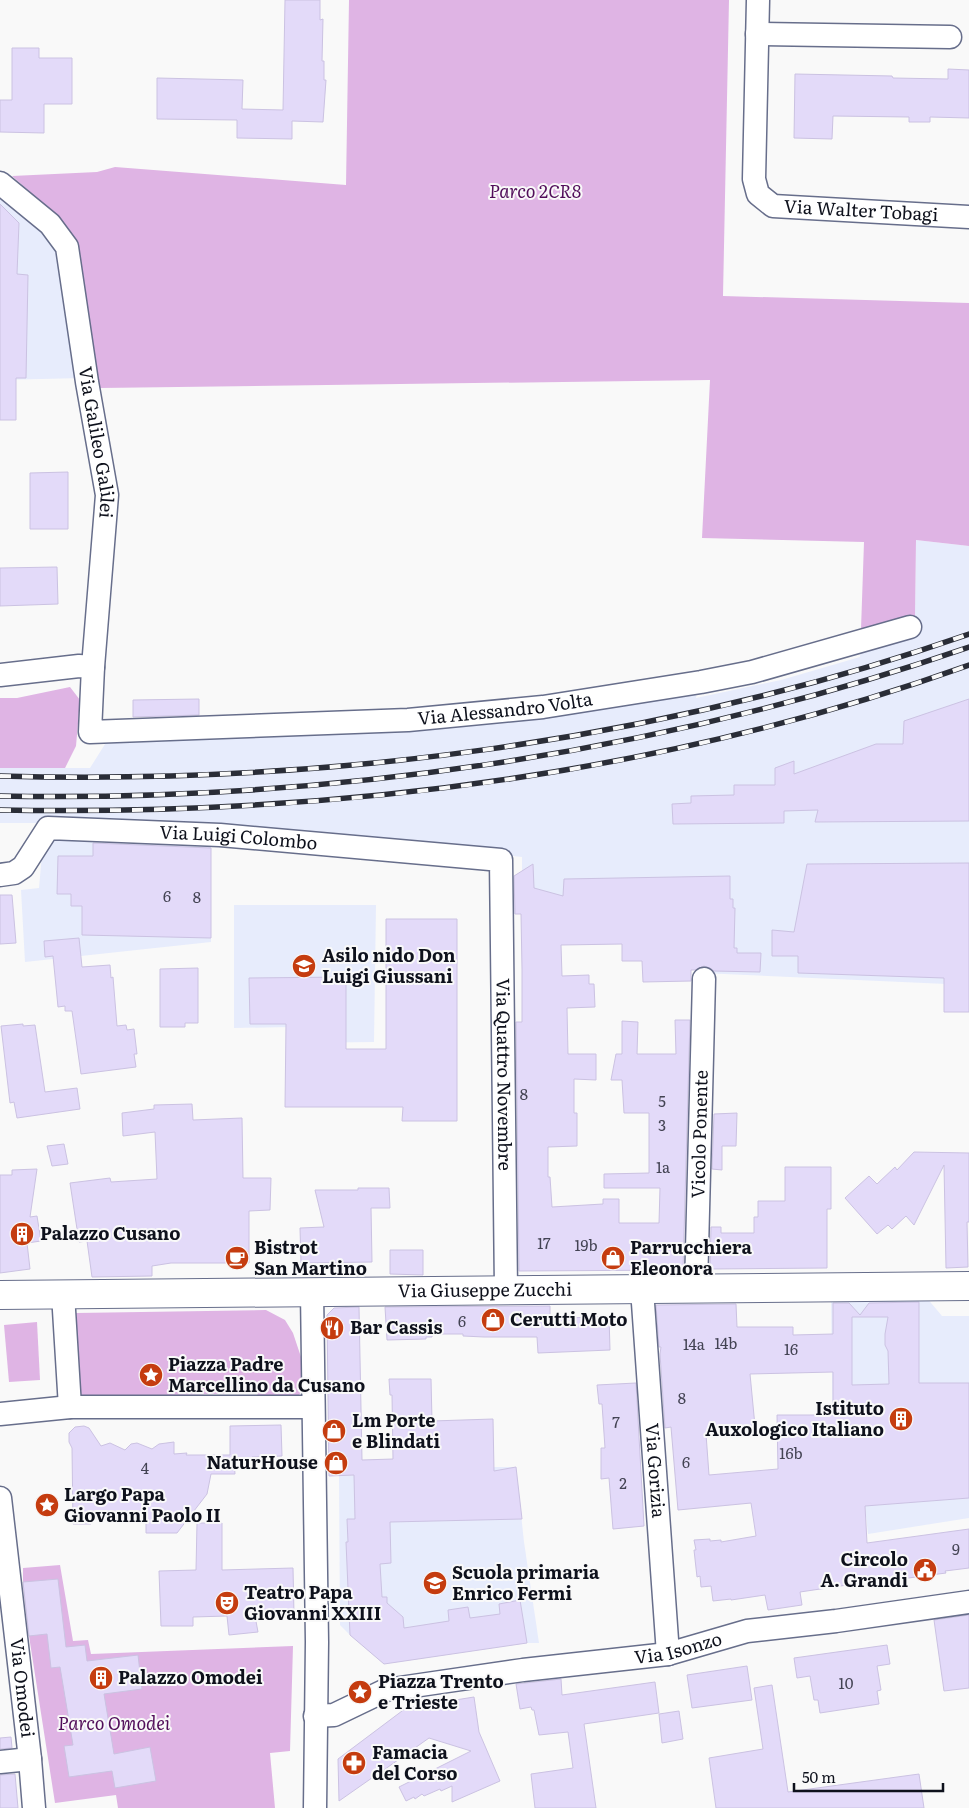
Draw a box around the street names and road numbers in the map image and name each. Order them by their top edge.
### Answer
street label: Via Walter Tobagi [783,192,939,227]
street label: Via Galileo Galilei [73,364,122,519]
street label: Via Alessandro Volta [416,684,595,731]
street label: Via Luigi Colombo [159,818,319,856]
street label: Via Quattro Novembre [490,978,520,1171]
street label: Vicolo Ponente [683,1069,714,1199]
street label: Via Giuseppe Zucchi [398,1275,572,1303]
street label: Via Gorizia [640,1422,673,1519]
street label: Via Isonzo [633,1624,725,1670]
street label: Via Omodei [4,1636,42,1739]

